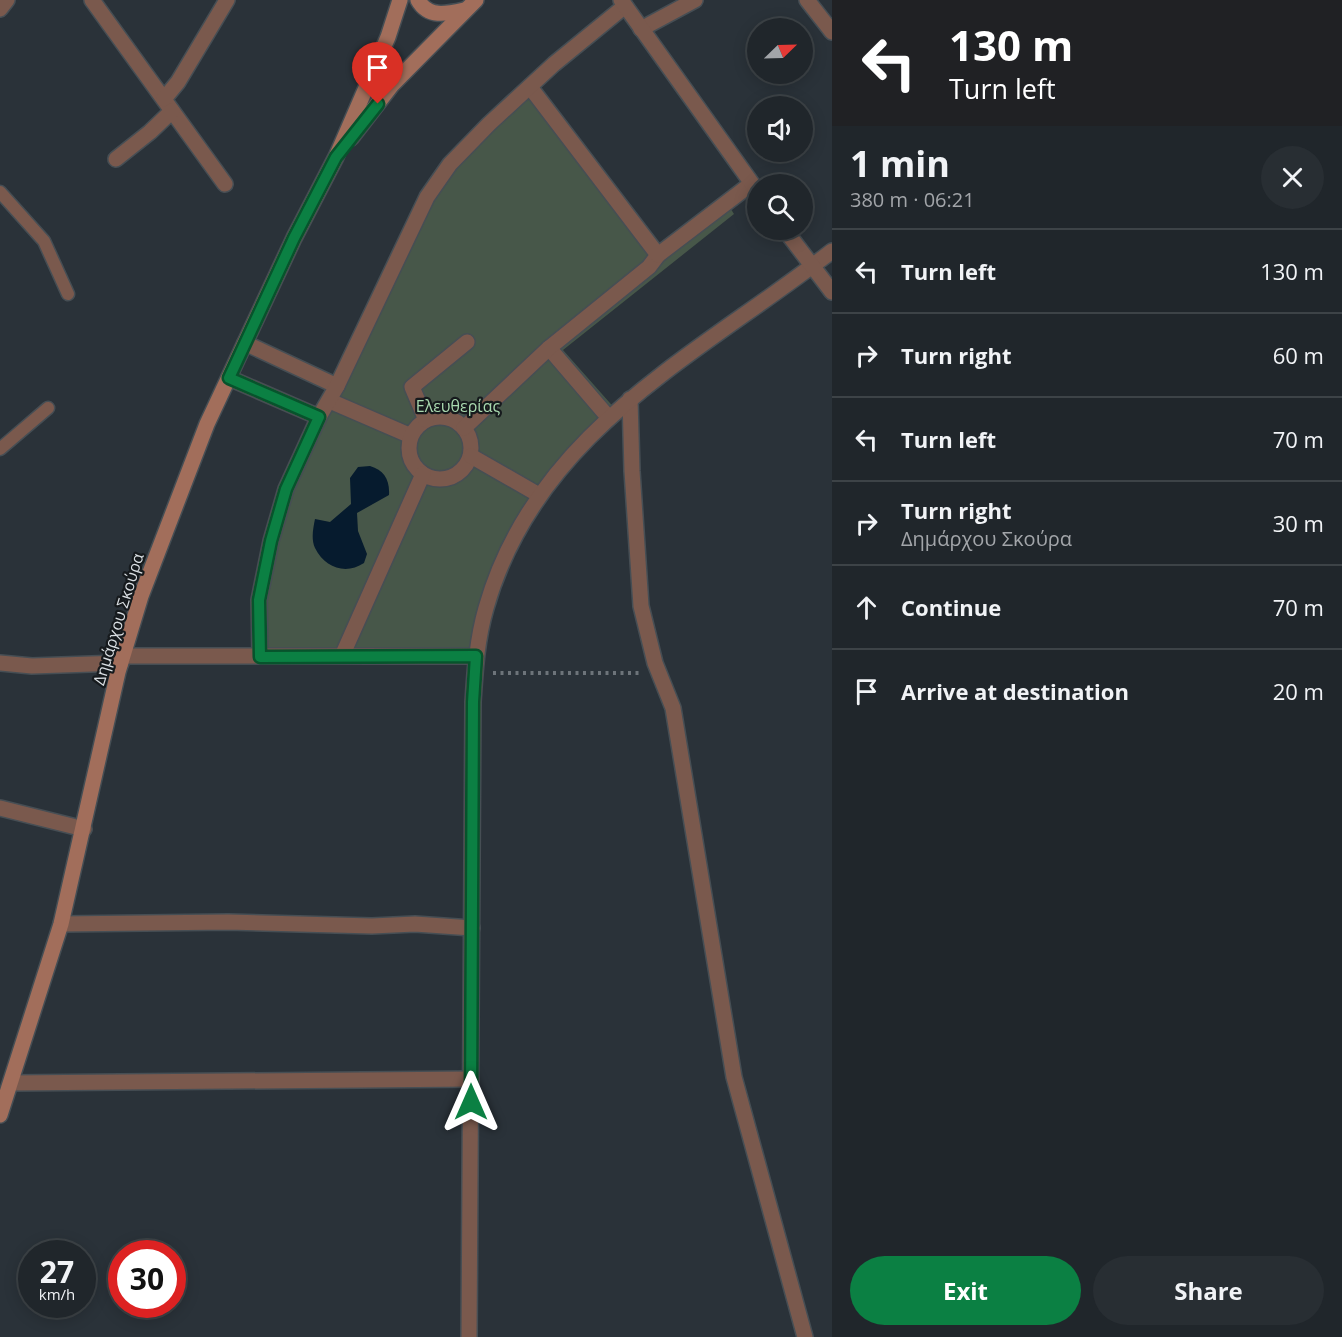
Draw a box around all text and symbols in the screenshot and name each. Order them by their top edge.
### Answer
text: 130 m [949,16,1073,73]
north arrow [747,18,813,84]
map controls [747,18,813,240]
icon: left [850,24,928,102]
pin [352,42,403,104]
icon: arrive [361,51,394,84]
text: Turn left [949,70,1056,107]
button: sound [747,96,813,162]
text: 1 min [850,139,950,188]
button: close [1261,146,1324,209]
button: search [747,174,813,240]
text: 380 m · 06:21 [850,186,975,213]
icon: left [850,255,883,288]
text: Turn left [901,256,996,286]
text: 130 m [1260,256,1324,286]
icon: right [850,339,883,372]
text: Turn right [901,340,1012,370]
text: 60 m [1273,340,1324,370]
park label: Ελευθερίας [416,395,501,417]
icon: left [850,423,883,456]
text: Turn left [901,424,996,454]
text: 70 m [1273,424,1324,454]
text: Turn right [901,495,1012,525]
icon: right [850,507,883,540]
text: 30 m [1273,508,1324,538]
text: Δημάρχου Σκούρα [901,525,1072,552]
street label: Δημάρχου Σκούρα [87,550,149,688]
icon: ahead [850,591,883,624]
text: Continue [901,592,1001,622]
text: 70 m [1273,592,1324,622]
icon: arrive [850,675,883,708]
text: Arrive at destination [901,676,1129,706]
text: 20 m [1273,676,1324,706]
position arrow [439,1070,503,1134]
speed limit sign: 30 [108,1240,186,1318]
text: 27 [40,1251,74,1292]
button: Exit [850,1256,1081,1325]
button: Share [1093,1256,1324,1325]
text: km/h [39,1284,75,1304]

